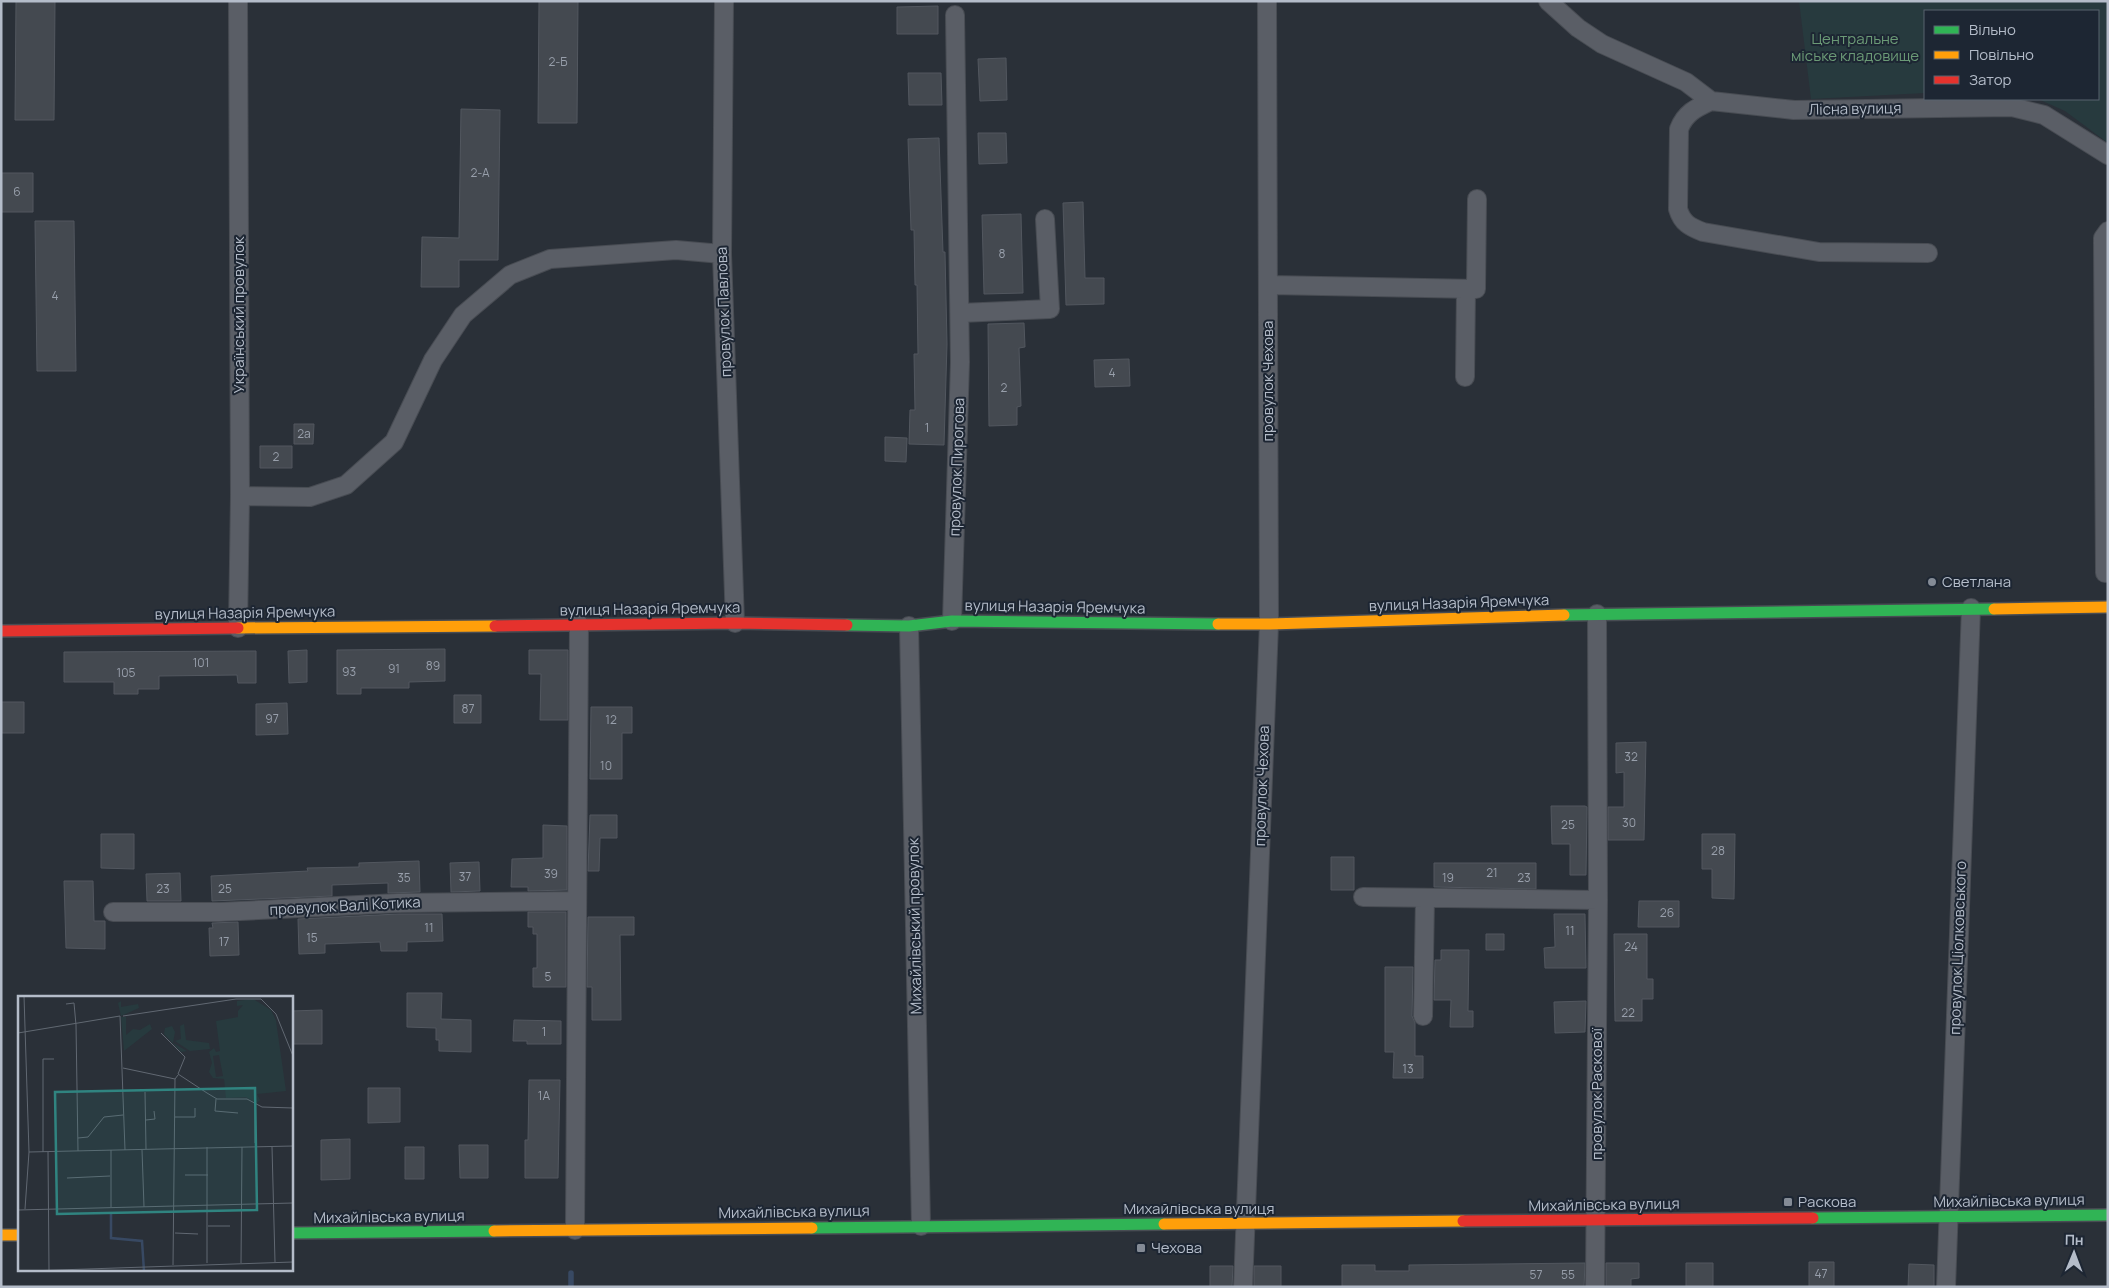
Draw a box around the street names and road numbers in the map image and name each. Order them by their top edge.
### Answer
street label: Лісна вулиця [1808,97,1902,120]
street label: Український провулок [228,236,249,394]
street label: провулок Павлова [711,246,736,378]
street label: провулок Чехова [1257,321,1278,441]
street label: провулок Пирогова [944,397,969,537]
street label: вулиця Назарія Яремчука [1368,589,1550,616]
street label: вулиця Назарія Яремчука [965,594,1146,619]
street label: вулиця Назарія Яремчука [559,596,740,621]
street label: вулиця Назарія Яремчука [154,600,335,625]
street label: провулок Чехова [1249,725,1274,847]
street label: Михайлівський провулок [902,837,927,1014]
street label: провулок Ціолковського [1944,861,1971,1035]
street label: провулок Валі Котика [269,891,421,920]
street label: провулок Раскової [1586,1027,1607,1160]
street label: Михайлівська вулиця [1933,1189,2085,1212]
street label: Михайлівська вулиця [1528,1193,1680,1216]
street label: Михайлівська вулиця [1123,1198,1275,1219]
street label: Михайлівська вулиця [718,1200,870,1223]
street label: Михайлівська вулиця [313,1205,465,1228]

